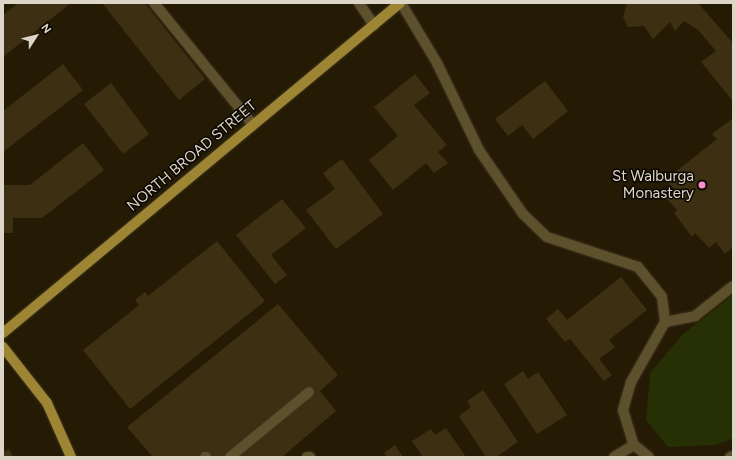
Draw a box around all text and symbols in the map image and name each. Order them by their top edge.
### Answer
north arrow [16,16,56,56]
text: N [38,21,54,36]
street label: NORTH BROAD STREET [124,97,260,215]
place label: St Walburga Monastery [612,167,694,202]
marker: St Walburga Monastery [697,180,707,190]

